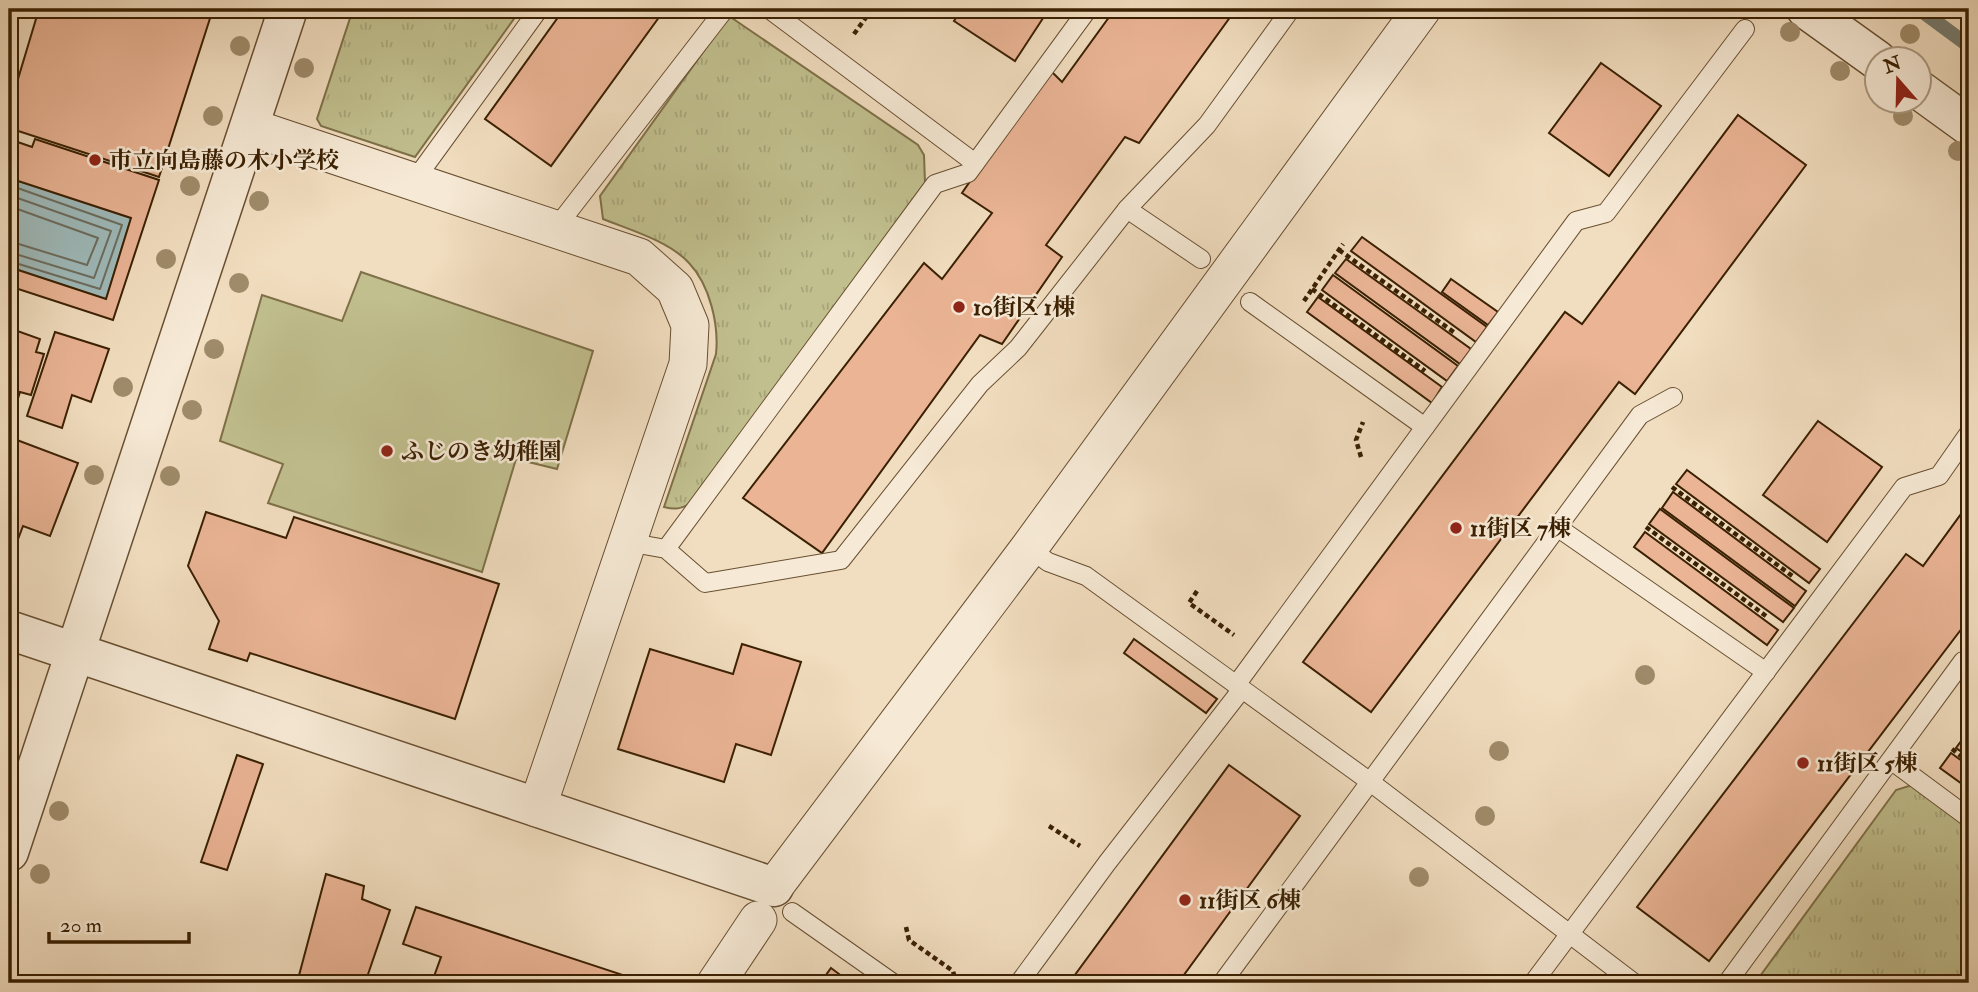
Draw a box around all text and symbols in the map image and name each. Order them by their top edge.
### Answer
north arrow [1862,46,1932,116]
text: N [1879,50,1906,79]
place label: 市立向島藤の木小学校 [109,146,339,175]
marker: 市立向島藤の木小学校 [87,152,103,168]
place label: 10街区 1棟 [973,293,1075,322]
marker: 10街区 1棟 [951,299,967,315]
place label: ふじのき幼稚園 [401,437,562,466]
marker: ふじのき幼稚園 [379,443,395,459]
place label: 11街区 7棟 [1470,514,1571,543]
marker: 11街区 7棟 [1448,520,1464,536]
place label: 11街区 5棟 [1817,749,1917,778]
marker: 11街区 5棟 [1795,755,1811,771]
place label: 11街区 6棟 [1199,886,1301,915]
marker: 11街区 6棟 [1177,892,1193,908]
scale bar [49,901,189,945]
text: 20 m [60,912,102,939]

